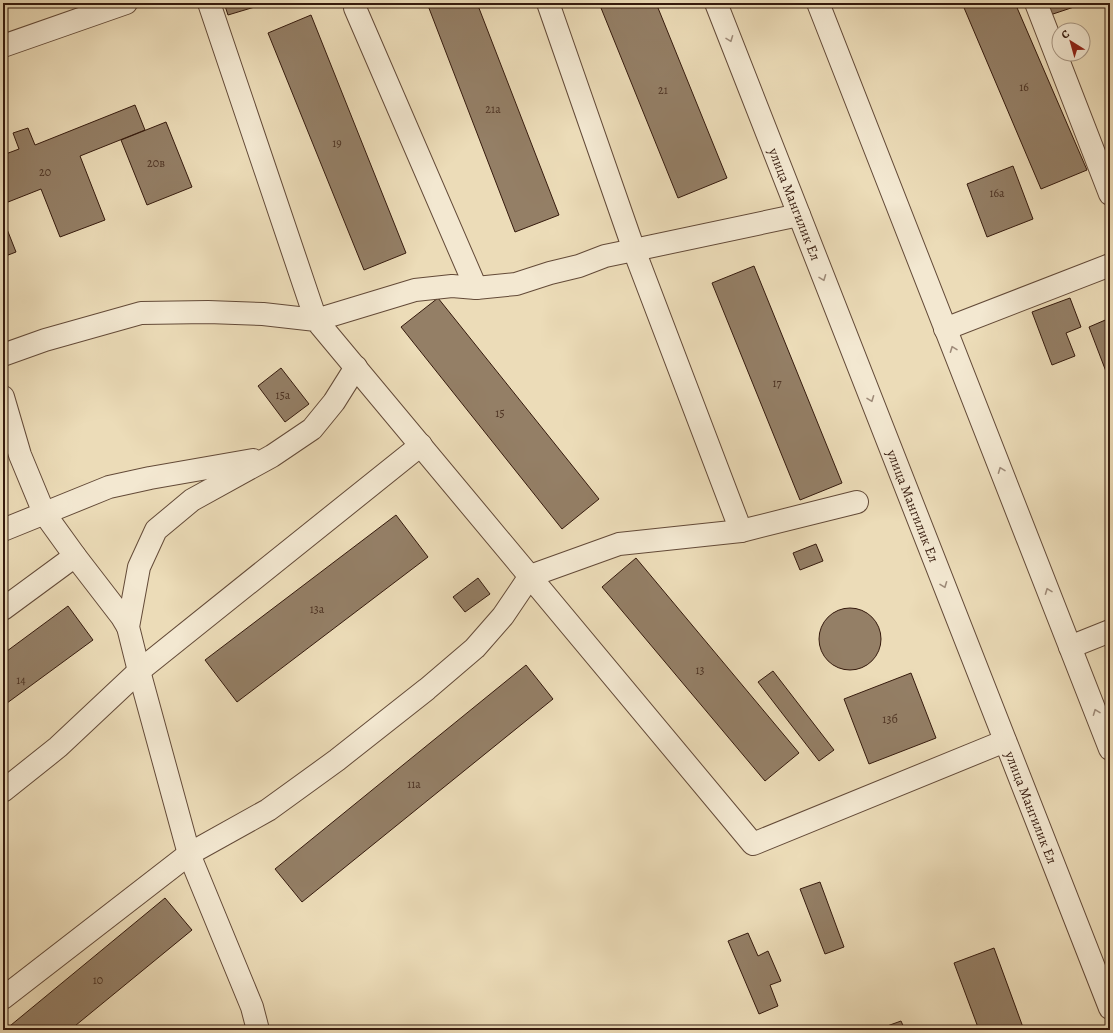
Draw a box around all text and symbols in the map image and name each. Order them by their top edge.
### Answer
north arrow [1051,22,1091,62]
text: С [1058,26,1073,42]
one-way arrow [726,36,734,43]
house number: 16 [1019,79,1029,95]
house number: 21 [658,82,668,98]
house number: 21а [485,101,501,117]
house number: 19 [332,135,342,151]
street label: улица Мангилик Ел [763,144,825,263]
house number: 20в [147,155,165,171]
house number: 20 [39,164,51,180]
house number: 16а [989,185,1005,201]
one-way arrow [819,274,827,281]
one-way arrow [950,346,958,353]
house number: 17 [772,375,783,391]
house number: 15а [276,387,291,403]
one-way arrow [866,395,874,402]
house number: 15 [495,405,505,421]
street label: улица Мангилик Ел [882,446,943,565]
one-way arrow [997,467,1005,474]
one-way arrow [939,581,947,588]
one-way arrow [1045,588,1053,595]
house number: 13а [310,601,325,617]
house number: 13 [695,662,705,678]
house number: 14 [16,672,26,688]
one-way arrow [1092,709,1100,716]
house number: 13б [882,711,898,727]
street label: улица Мангилик Ел [1000,748,1062,867]
house number: 11а [407,776,421,792]
house number: 10 [93,972,103,988]

